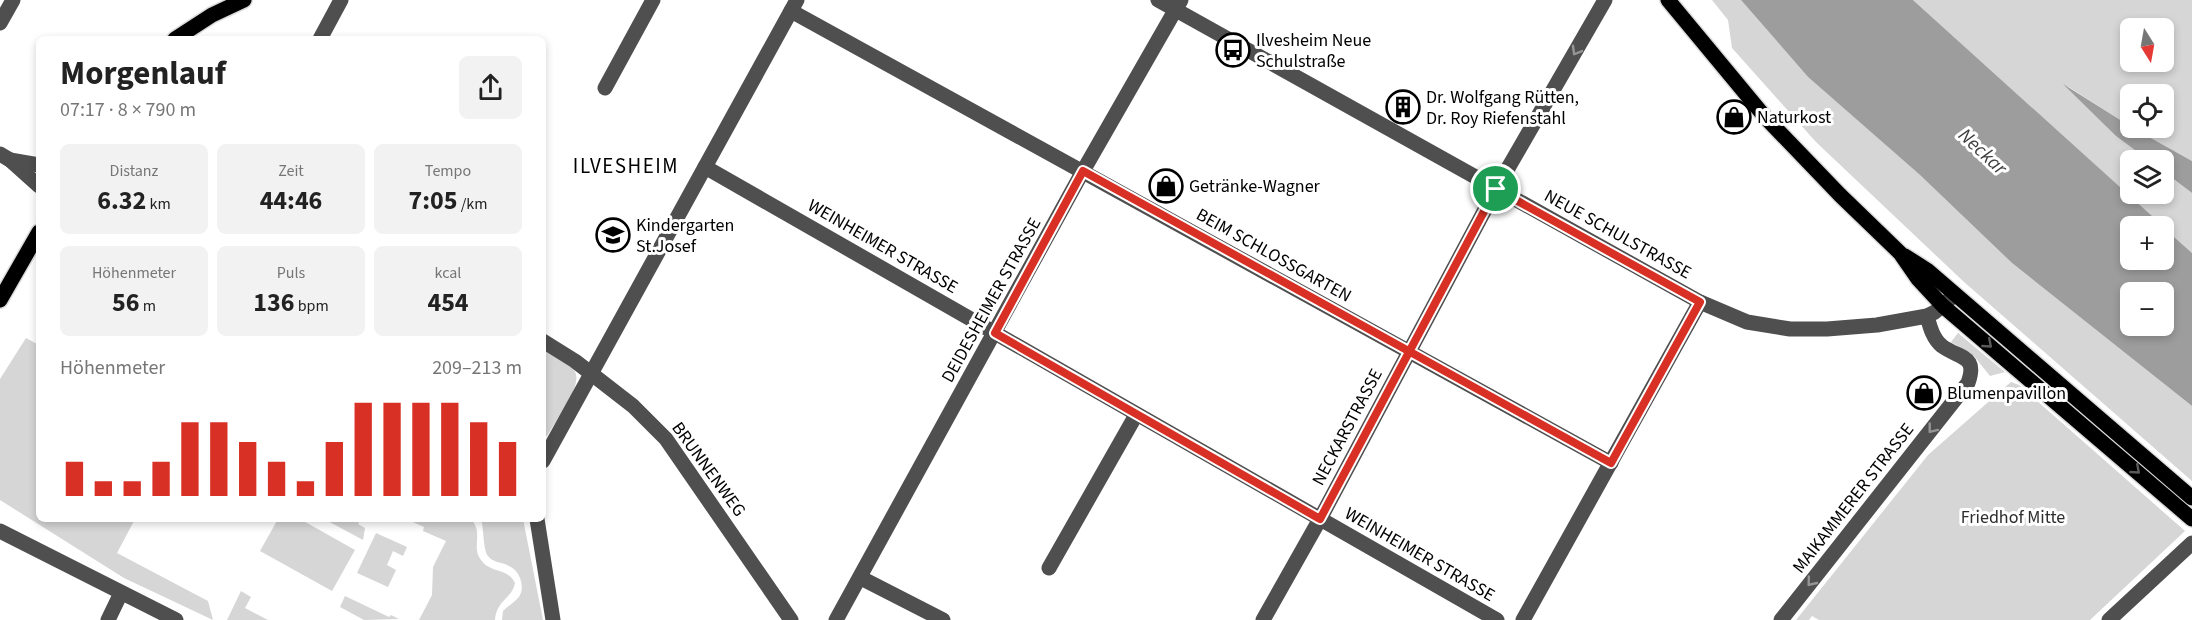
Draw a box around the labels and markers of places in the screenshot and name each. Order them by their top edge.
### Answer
place label: Ilvesheim Neue Schulstraße [1256,28,1371,74]
bus stop icon: Ilvesheim Neue Schulstraße [1215,32,1251,68]
place label: Dr. Wolfgang Rütten, Dr. Roy Riefenstahl [1426,85,1579,131]
building icon: Dr. Wolfgang Rütten, Dr. Roy Riefenstahl [1385,89,1421,125]
shop icon: Naturkost [1716,99,1752,135]
place label: Naturkost [1757,105,1831,130]
pin [1470,163,1521,214]
shop icon: Getränke-Wagner [1148,168,1184,204]
place label: Getränke-Wagner [1189,174,1321,199]
place label: Kindergarten St.Josef [636,213,734,259]
school or university icon: Kindergarten St.Josef [595,217,631,253]
shop icon: Blumenpavillon [1906,375,1942,411]
place label: Blumenpavillon [1947,381,2066,406]

